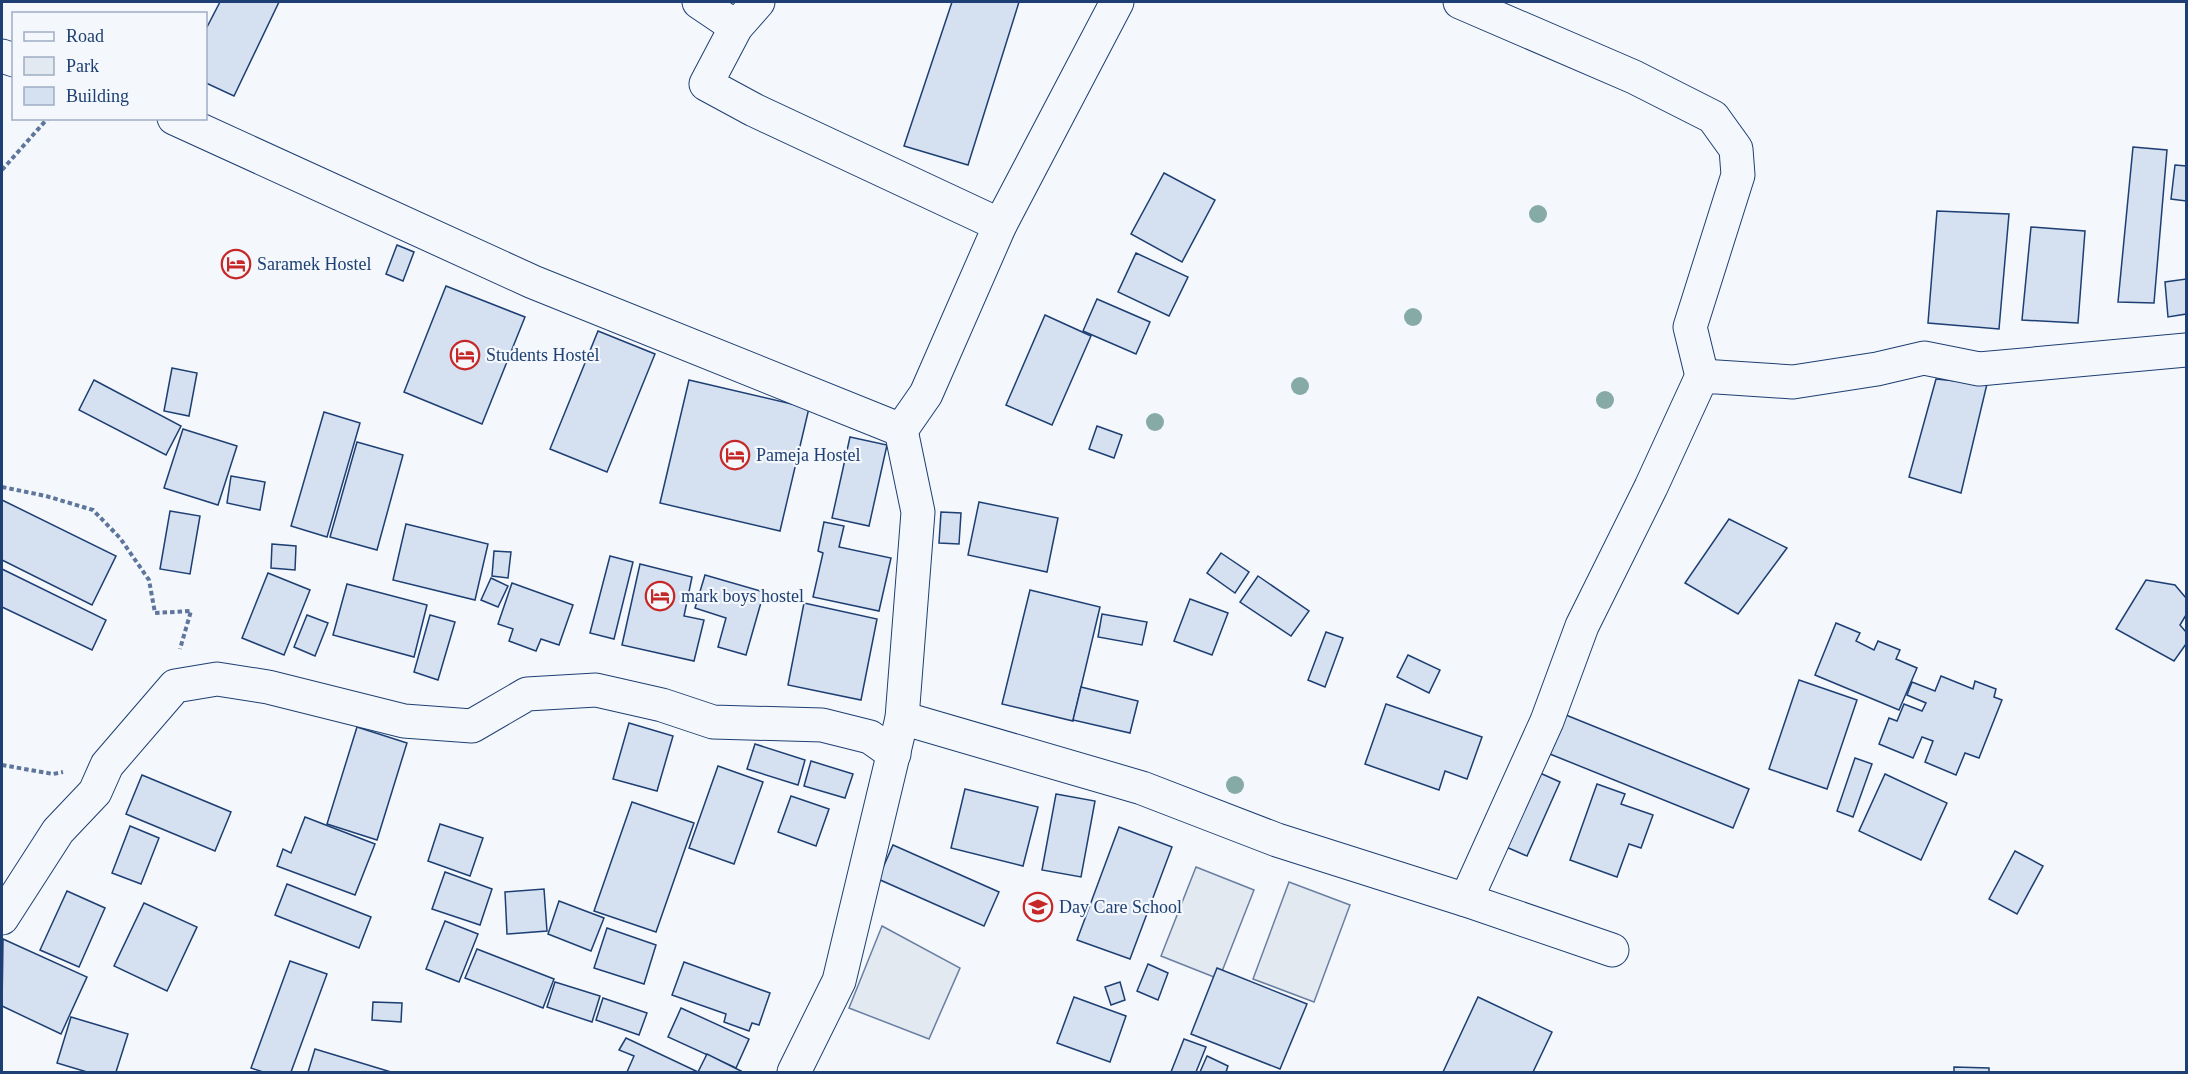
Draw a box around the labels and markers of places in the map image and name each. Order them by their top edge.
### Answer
hotel icon: Saramek Hostel [220,248,252,280]
place label: Saramek Hostel [257,254,371,274]
hotel icon: Students Hostel [449,339,481,371]
place label: Students Hostel [486,345,600,365]
hotel icon: Pameja Hostel [719,439,751,471]
place label: Pameja Hostel [756,445,860,465]
hotel icon: mark boys hostel [644,580,676,612]
place label: mark boys hostel [681,586,804,606]
school or university icon: Day Care School [1022,891,1054,923]
place label: Day Care School [1059,897,1182,917]

